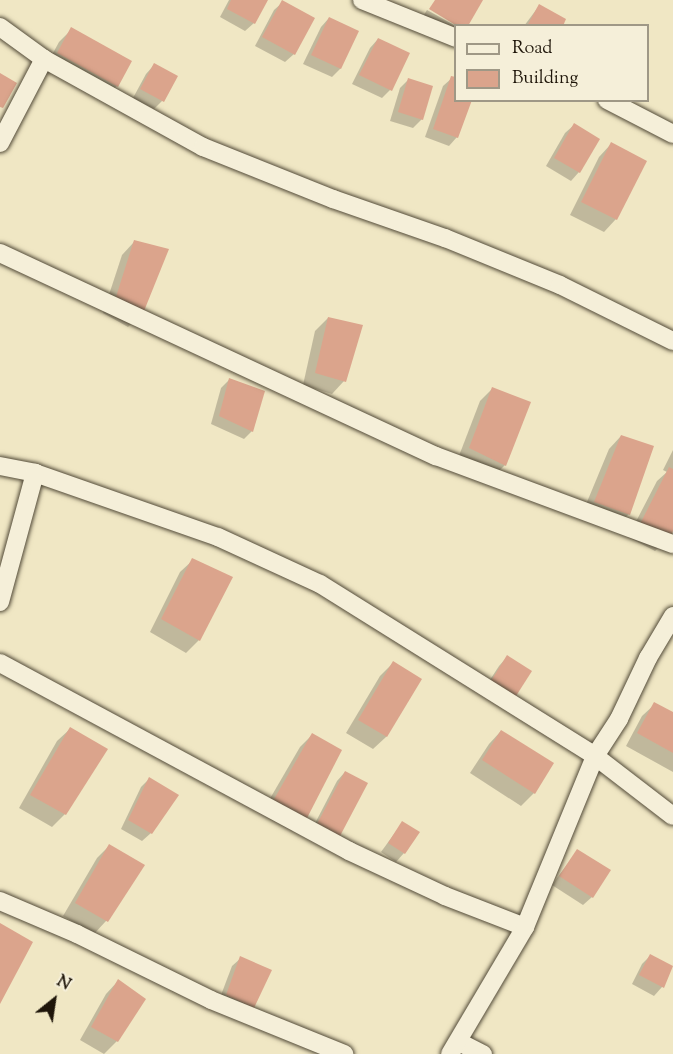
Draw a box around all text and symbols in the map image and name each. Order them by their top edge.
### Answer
legend [454,24,649,102]
text: Road [512,36,552,62]
text: Building [512,66,578,92]
north arrow [24,970,84,1030]
text: N [52,971,75,997]

